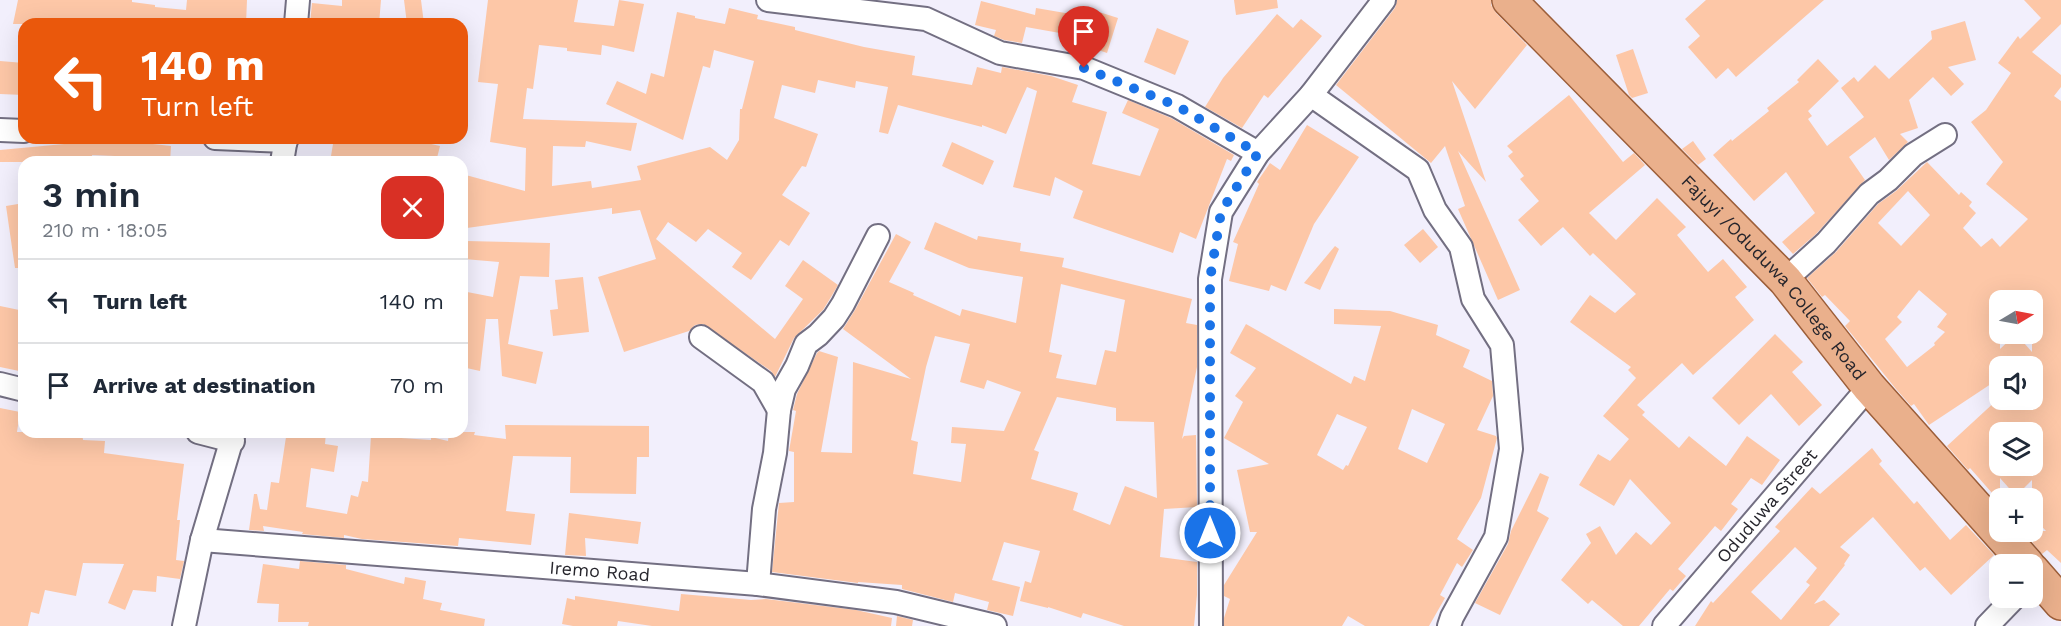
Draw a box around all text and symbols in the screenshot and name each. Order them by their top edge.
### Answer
pin [1058,6,1109,68]
icon: arrive [1067,15,1100,48]
text: 140 m [141,41,265,90]
icon: left [42,42,120,120]
text: Turn left [141,91,253,123]
street label: Fajuyi /Oduduwa College Road [1677,170,1871,384]
text: 3 min [42,174,141,216]
button: close [381,176,444,239]
text: 210 m · 18:05 [42,218,168,242]
icon: left [42,285,75,318]
text: Turn left [93,289,187,314]
text: 140 m [380,289,444,314]
north arrow [1989,290,2043,344]
map controls [1989,290,2043,608]
button: sound [1989,356,2043,410]
icon: arrive [42,369,75,402]
text: Arrive at destination [93,373,316,398]
text: 70 m [390,373,444,398]
button: layers [1989,422,2043,476]
street label: Oduduwa Street [1712,444,1821,567]
button: + [1989,488,2043,542]
position arrow [1178,501,1242,565]
button: − [1989,554,2043,608]
street label: Iremo Road [549,557,651,585]

